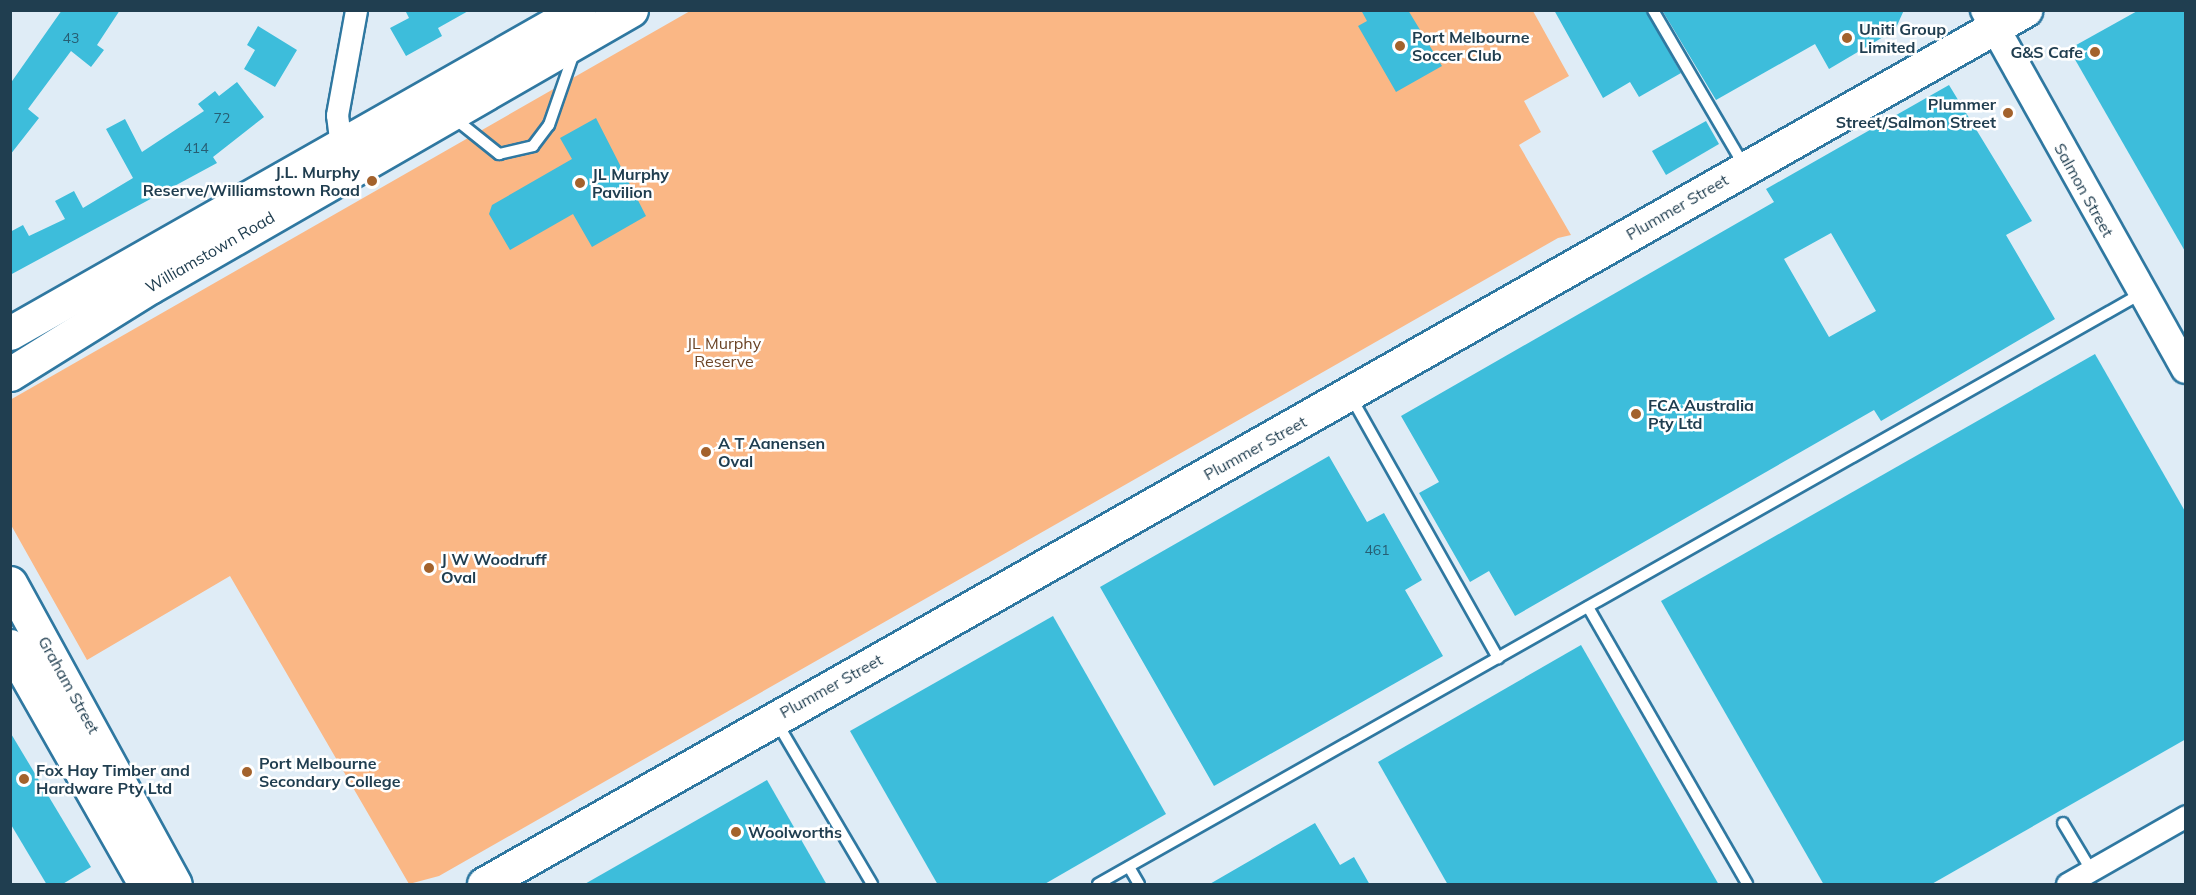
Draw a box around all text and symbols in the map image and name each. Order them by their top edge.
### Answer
place label: Uniti Group Limited [1859,19,1946,57]
place label: Port Melbourne Soccer Club [1412,27,1529,65]
house number: 43 [63,30,79,46]
marker: Uniti Group Limited [1840,31,1854,45]
marker: Port Melbourne Soccer Club [1393,39,1407,53]
place label: G&S Cafe [2010,42,2083,62]
marker: G&S Cafe [2088,45,2102,59]
place label: Plummer Street/Salmon Street [1836,94,1996,132]
marker: Plummer Street/Salmon Street [2001,106,2015,120]
house number: 72 [214,110,230,126]
house number: 414 [183,140,209,156]
street label: Salmon Street [2050,140,2118,240]
place label: J.L. Murphy Reserve/Williamstown Road [143,162,360,200]
place label: JL Murphy Pavilion [592,164,669,202]
street label: Plummer Street [1623,170,1731,244]
marker: J.L. Murphy Reserve/Williamstown Road [365,174,379,188]
marker: JL Murphy Pavilion [573,176,587,190]
street label: Williamstown Road [142,207,278,297]
park label: JL Murphy Reserve [687,333,761,371]
place label: FCA Australia Pty Ltd [1648,395,1754,433]
marker: FCA Australia Pty Ltd [1629,407,1643,421]
street label: Plummer Street [1200,412,1310,484]
place label: A T Aanensen Oval [718,433,825,471]
marker: A T Aanensen Oval [699,445,713,459]
house number: 461 [1364,542,1390,558]
place label: J W Woodruff Oval [441,549,547,587]
marker: J W Woodruff Oval [422,561,436,575]
street label: Graham Street [34,633,104,737]
street label: Plummer Street [776,650,886,722]
place label: Port Melbourne Secondary College [259,753,401,791]
place label: Fox Hay Timber and Hardware Pty Ltd [36,760,190,798]
marker: Port Melbourne Secondary College [240,765,254,779]
marker: Fox Hay Timber and Hardware Pty Ltd [17,772,31,786]
place label: Woolworths [748,822,842,842]
marker: Woolworths [729,825,743,839]

